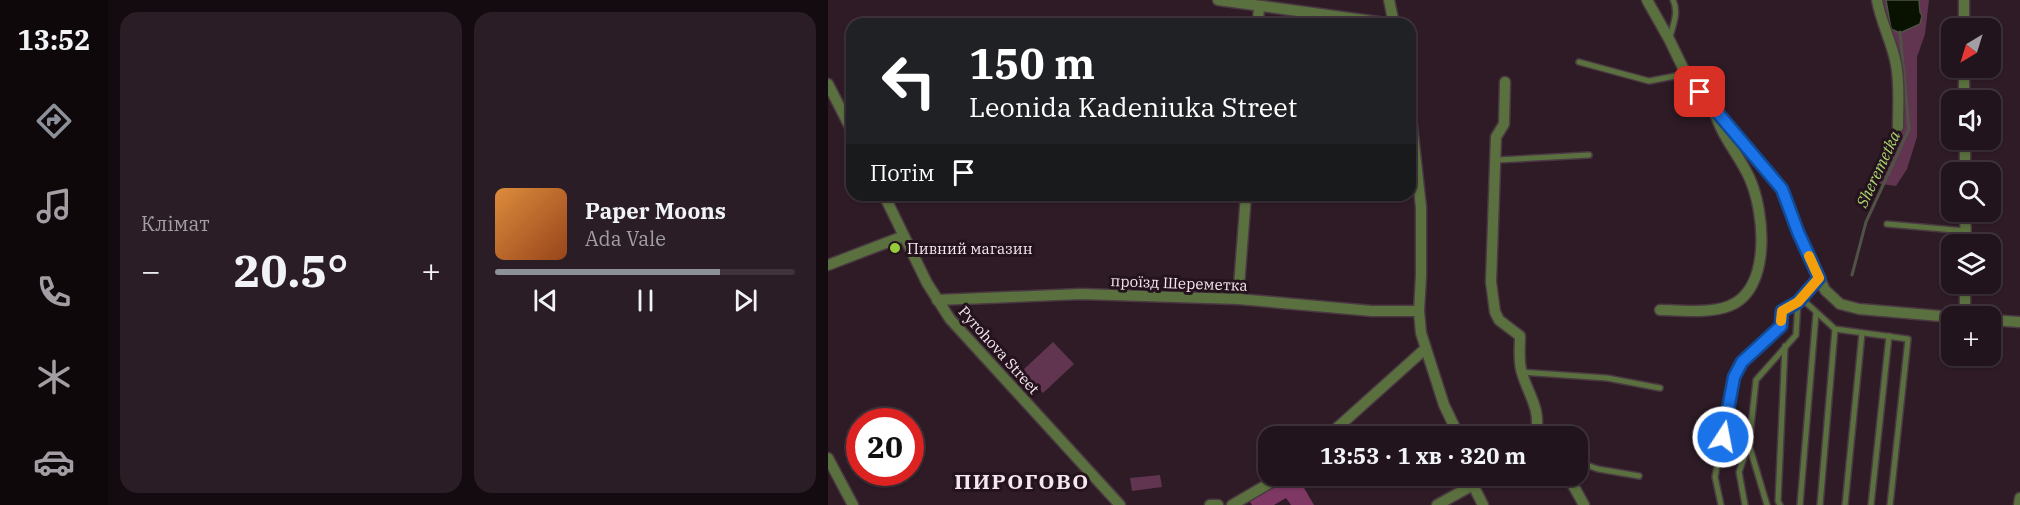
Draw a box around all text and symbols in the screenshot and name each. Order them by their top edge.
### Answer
north arrow [1941,18,2001,78]
map controls [1941,18,2001,366]
text: 13:52 [18,22,90,57]
text: 150 m [969,36,1095,91]
icon: left [870,42,948,120]
pin [1674,66,1725,117]
icon: arrive [1683,75,1716,108]
text: Leonida Kadeniuka Street [969,89,1297,124]
button: sound [1941,90,2001,150]
icon: directions [33,100,75,142]
water label: Sheremetka [1851,127,1905,211]
icon: arrive [947,156,980,189]
text: Потім [870,158,935,187]
button: search [1941,162,2001,222]
icon: music [33,185,75,227]
text: Paper Moons [585,196,726,225]
text: Клімат [141,210,210,237]
text: Ada Vale [585,225,666,252]
button: layers [1941,234,2001,294]
place label: Пивний магазин [907,239,1033,258]
text: 20.5° [234,241,348,299]
marker: Пивний магазин [888,241,902,255]
text: − [141,249,161,292]
text: + [421,249,441,292]
icon: phone [33,271,75,313]
street label: проїзд Шереметка [1110,271,1248,295]
icon: previous [529,284,562,317]
icon: pause [629,284,662,317]
icon: next [729,284,762,317]
street label: Pyrohova Street [954,302,1044,398]
button: + [1941,306,2001,366]
icon: climate [33,356,75,398]
position arrow [1691,405,1755,469]
speed limit sign: 20 [846,408,924,486]
icon: car [33,441,75,483]
text: 13:53 · 1 хв · 320 m [1320,441,1526,470]
district label: ПИРОГОВО [954,467,1090,495]

